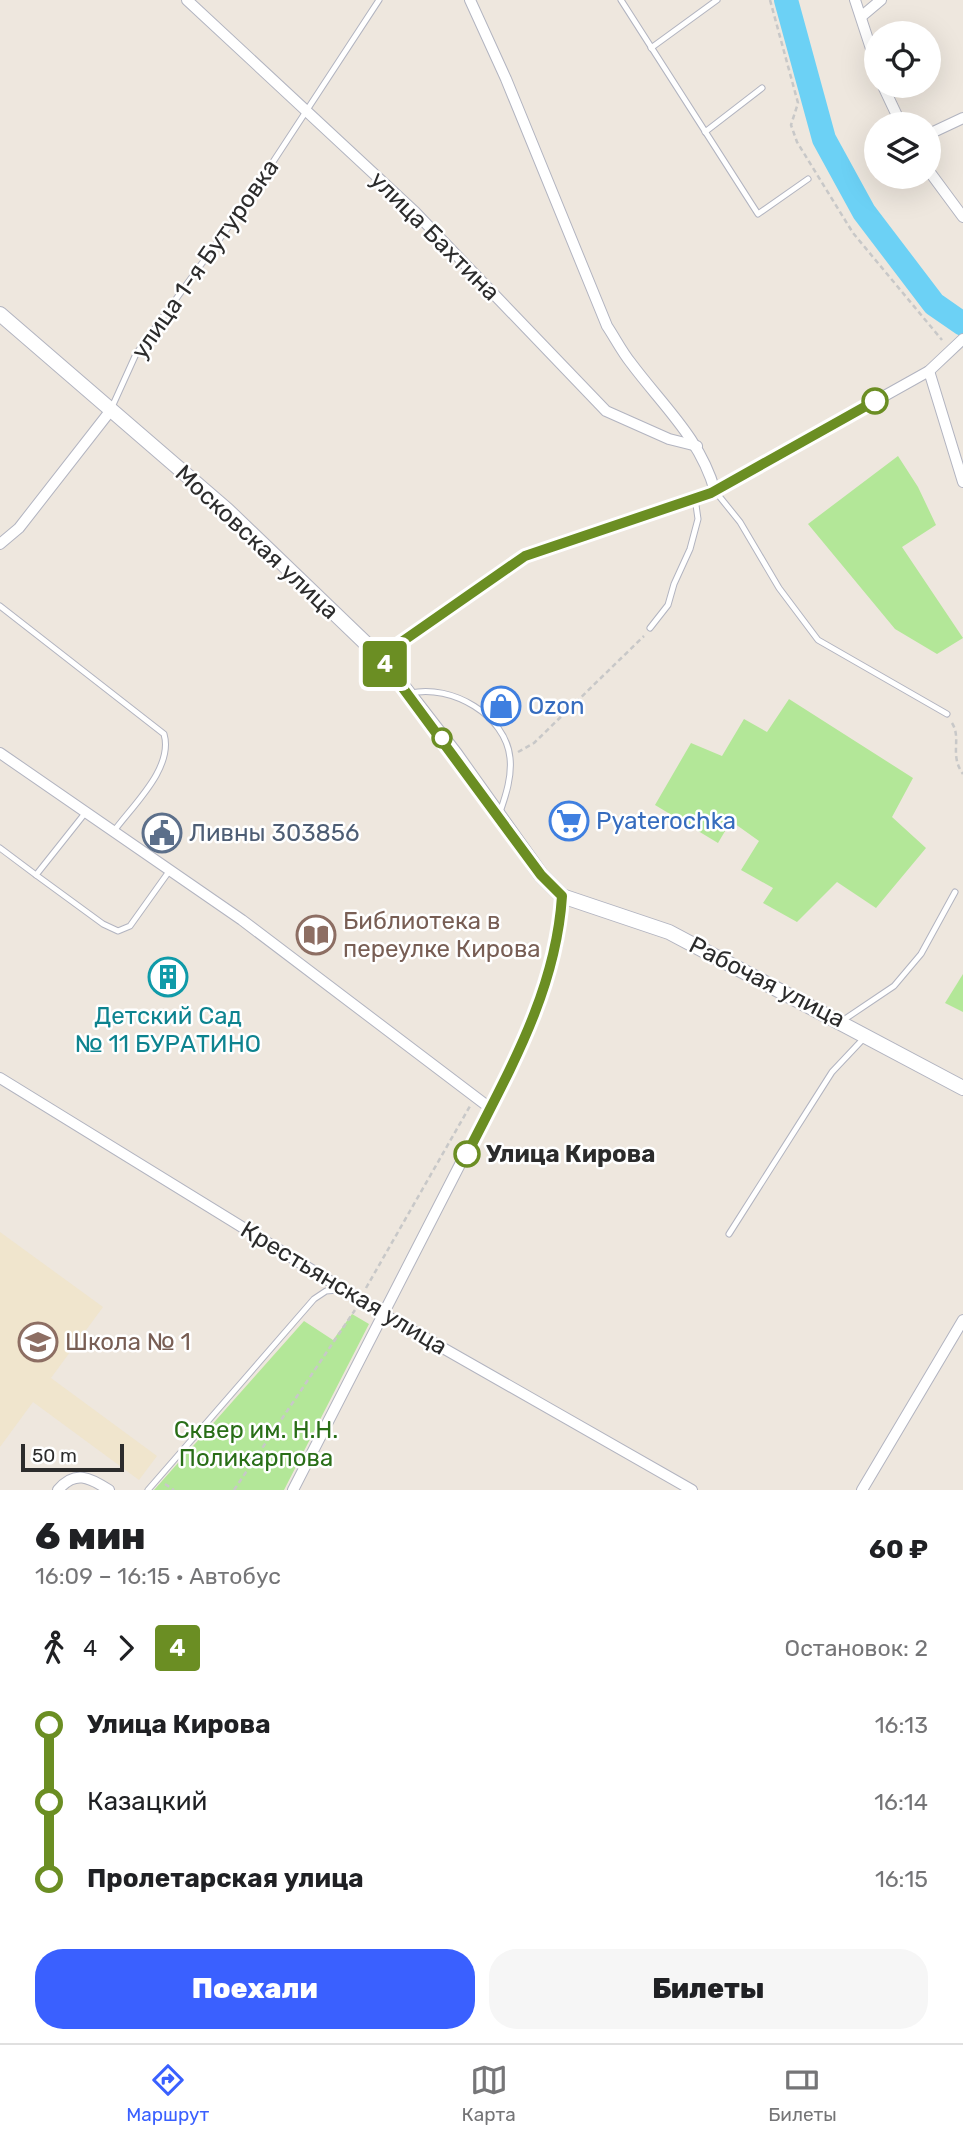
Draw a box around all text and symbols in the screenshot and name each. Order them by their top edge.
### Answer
map controls [864,21,941,189]
button: locate [864,21,941,98]
button: layers [864,112,941,189]
street label: улица 1-я Бутуровка [125,154,285,364]
street label: улица Бахтина [365,166,505,306]
unlabelled marker [862,388,888,414]
street label: Московская улица [170,459,344,625]
line badge: 4 [362,641,408,687]
text: 4 [377,650,393,678]
shop icon: Ozon [480,685,522,727]
place label: Ozon [528,692,585,720]
unlabelled marker [432,728,452,748]
supermarket icon: Pyaterochka [548,800,590,842]
place label: Pyaterochka [596,807,736,835]
public building icon: Ливны 303856 [141,812,183,854]
place label: Ливны 303856 [189,819,360,847]
place label: Библиотека в переулке Кирова [343,907,541,963]
library icon: Библиотека в переулке Кирова [295,914,337,956]
street label: Рабочая улица [685,931,849,1033]
building icon: Детский Сад № 11 БУРАТИНО [147,956,189,998]
place label: Детский Сад № 11 БУРАТИНО [75,1002,261,1058]
place label: Улица Кирова [486,1140,655,1168]
marker: Улица Кирова [454,1141,480,1167]
street label: Крестьянская улица [236,1215,452,1361]
school or university icon: Школа № 1 [17,1321,59,1363]
place label: Школа № 1 [65,1328,191,1356]
park label: Сквер им. Н.Н. Поликарпова [174,1416,338,1472]
scale bar [21,1441,124,1473]
text: 50 m [32,1444,77,1467]
text: 6 мин [35,1513,146,1559]
text: 60 ₽ [869,1534,928,1565]
text: 16:09 – 16:15 · Автобус [35,1562,281,1590]
icon: walk [35,1629,73,1667]
icon: forward [107,1629,145,1667]
text: 4 [83,1634,97,1662]
text: 4 [169,1634,186,1662]
text: Остановок: 2 [785,1634,928,1662]
text: Улица Кирова [87,1709,271,1740]
text: 16:13 [875,1711,928,1739]
text: Казацкий [87,1786,207,1817]
text: 16:14 [874,1788,928,1816]
text: Пролетарская улица [87,1863,364,1894]
text: 16:15 [875,1865,928,1893]
button: Поехали [35,1949,475,2029]
button: Билеты [489,1949,928,2029]
tab: Маршрут [126,2061,209,2126]
tab: Карта [462,2061,516,2126]
tab: Билеты [768,2061,837,2126]

